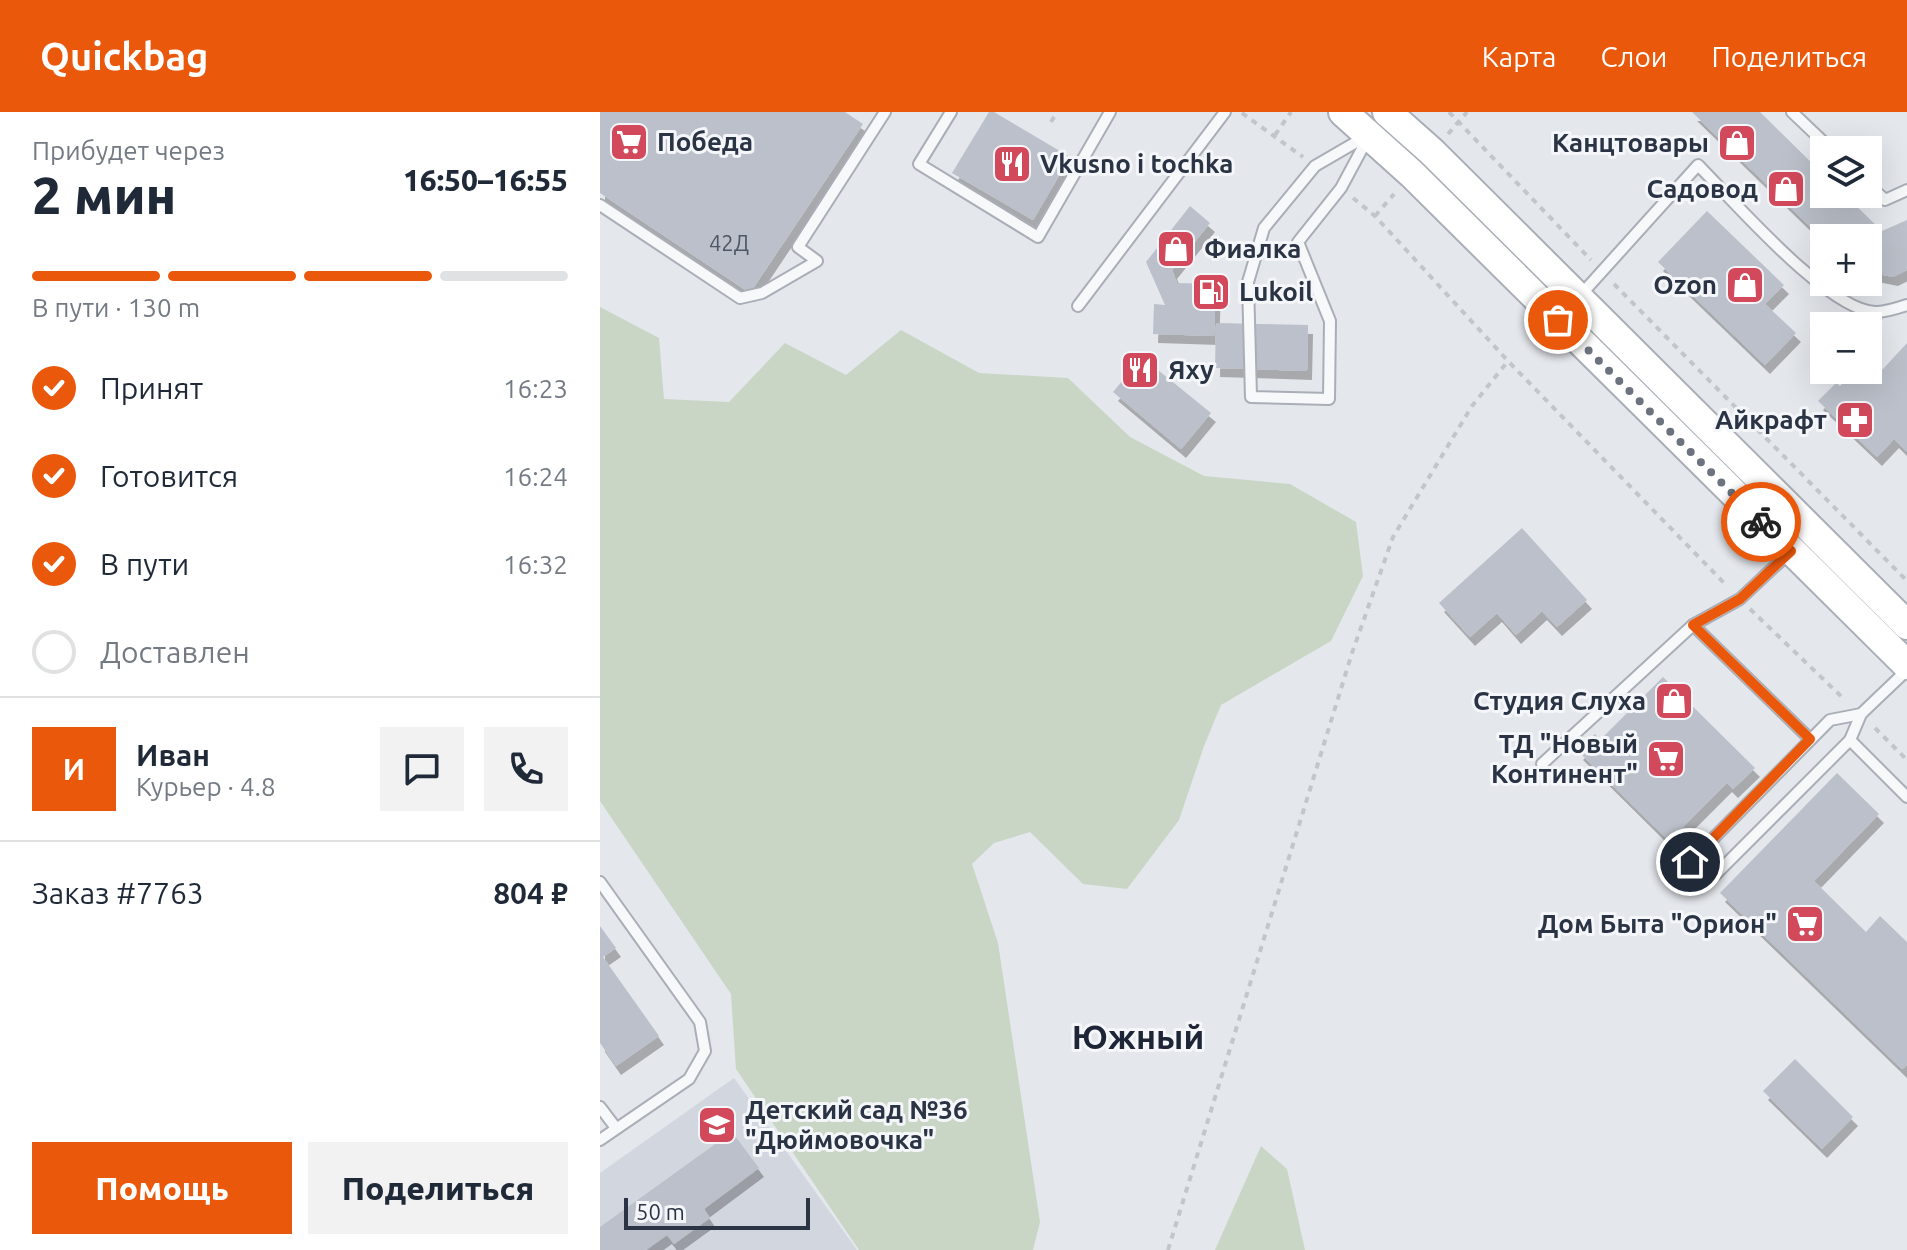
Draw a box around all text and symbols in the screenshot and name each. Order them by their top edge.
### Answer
text: Quickbag [40,35,208,77]
text: Карта [1482,41,1556,72]
text: Слои [1600,41,1667,72]
text: Поделиться [1711,41,1867,72]
supermarket icon: Победа [608,121,650,163]
shop icon: Канцтовары [1716,122,1758,164]
place label: Победа [657,127,753,156]
place label: Канцтовары [1552,128,1709,157]
text: Прибудет через [32,136,225,165]
map controls [1810,136,1882,384]
button: layers [1810,136,1882,208]
restaurant icon: Vkusno i tochka [991,143,1033,185]
place label: Vkusno i tochka [1040,149,1233,178]
text: 16:50–16:55 [403,163,568,197]
text: 2 мин [32,166,176,224]
shop icon: Садовод [1765,168,1807,210]
place label: Садовод [1646,174,1758,203]
button: + [1810,224,1882,296]
shop icon: Фиалка [1155,228,1197,270]
house number: 42Д [709,230,749,255]
place label: Фиалка [1204,234,1301,263]
shop icon: Ozon [1724,264,1766,306]
place label: Ozon [1653,270,1717,299]
fuel station icon: Lukoil [1190,271,1232,313]
place label: Lukoil [1239,277,1313,306]
pin [1524,286,1592,354]
text: В пути · 130 m [32,293,200,322]
icon: bag [1536,298,1580,342]
button: − [1810,312,1882,384]
restaurant icon: Яху [1119,349,1161,391]
place label: Яху [1168,355,1214,384]
icon: check [32,366,76,410]
text: Принят [100,371,203,405]
text: 16:23 [503,374,568,403]
pharmacy icon: Айкрафт [1834,399,1876,441]
place label: Айкрафт [1715,405,1827,434]
icon: check [32,454,76,498]
text: Готовится [100,459,238,493]
text: 16:24 [503,462,568,491]
courier [1721,482,1801,562]
icon: bike [1739,500,1783,544]
icon: check [32,542,76,586]
text: В пути [100,547,189,581]
text: 16:32 [503,550,568,579]
text: Доставлен [100,635,250,669]
shop icon: Студия Слуха [1653,680,1695,722]
place label: Студия Слуха [1473,686,1646,715]
button: chat [380,727,464,811]
button: phone [484,727,568,811]
place label: ТД "Новый Континент" [1491,729,1638,788]
text: Иван [136,738,210,772]
supermarket icon: ТД "Новый Континент" [1645,738,1687,780]
text: И [63,752,85,786]
text: Курьер · 4.8 [136,772,276,801]
pin [1656,828,1724,896]
icon: home [1668,840,1712,884]
text: Заказ #7763 [32,876,204,910]
text: 804 ₽ [493,876,568,910]
supermarket icon: Дом Быта "Орион" [1784,903,1826,945]
place label: Дом Быта "Орион" [1538,909,1777,938]
district label: Южный [1072,1017,1204,1055]
place label: Детский сад №36 "Дюймовочка" [745,1095,968,1154]
school or university icon: Детский сад №36 "Дюймовочка" [696,1104,738,1146]
button: Помощь [32,1142,292,1234]
button: Поделиться [308,1142,568,1234]
scale bar [624,1194,810,1230]
text: 50 m [636,1199,685,1224]

